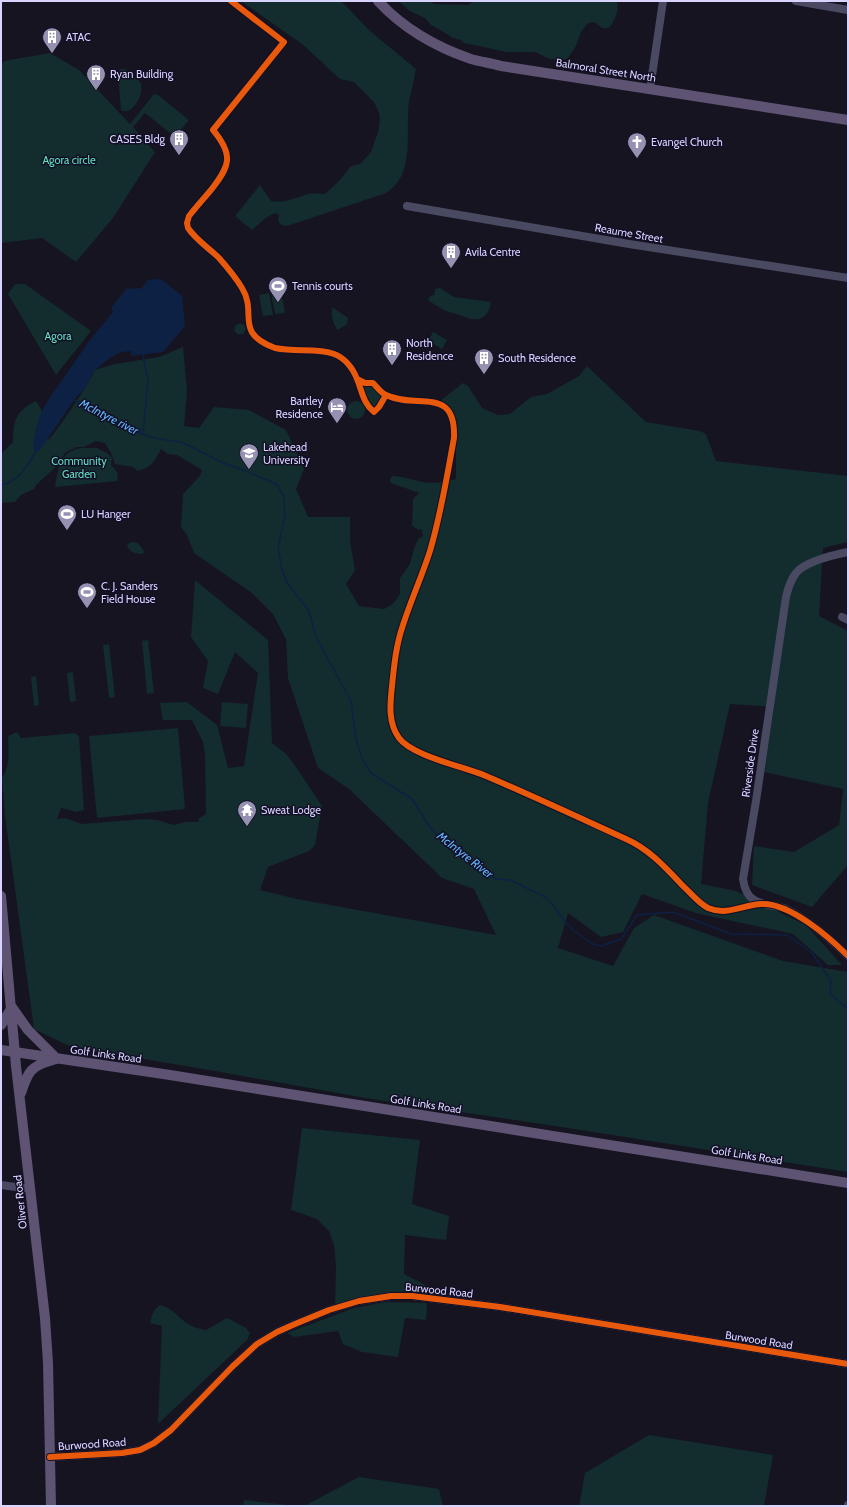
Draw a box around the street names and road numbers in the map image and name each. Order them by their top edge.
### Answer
street label: Balmoral Street North [555,55,657,85]
street label: Reaume Street [594,220,665,246]
street label: Riverside Drive [738,727,762,798]
street label: Golf Links Road [69,1042,143,1066]
street label: Golf Links Road [389,1091,463,1117]
street label: Golf Links Road [710,1142,784,1168]
street label: Oliver Road [10,1174,30,1230]
street label: Burwood Road [404,1279,474,1301]
street label: Burwood Road [724,1328,794,1352]
street label: Burwood Road [57,1435,127,1453]

